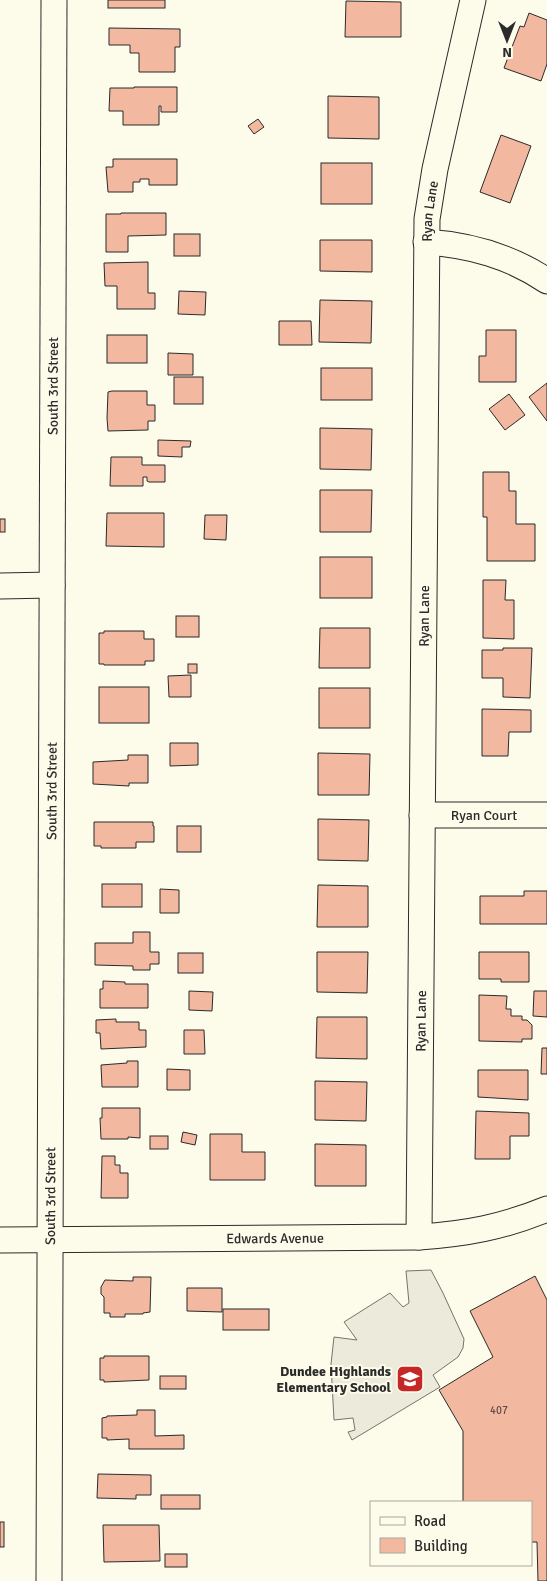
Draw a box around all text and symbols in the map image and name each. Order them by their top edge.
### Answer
north arrow [482,15,532,65]
text: N [502,44,512,61]
street label: Ryan Lane [418,179,442,242]
street label: South 3rd Street [44,337,61,435]
street label: Ryan Lane [415,585,433,647]
street label: South 3rd Street [43,742,60,840]
street label: Ryan Court [451,807,517,824]
street label: Ryan Lane [412,990,429,1052]
street label: South 3rd Street [42,1147,59,1245]
street label: Edwards Avenue [226,1229,324,1247]
place label: Dundee Highlands Elementary School [276,1363,392,1396]
school or university icon: Dundee Highlands Elementary School [395,1364,425,1394]
house number: 407 [490,1404,508,1417]
legend [370,1501,532,1566]
text: Road [414,1512,446,1530]
text: Building [414,1537,468,1555]

